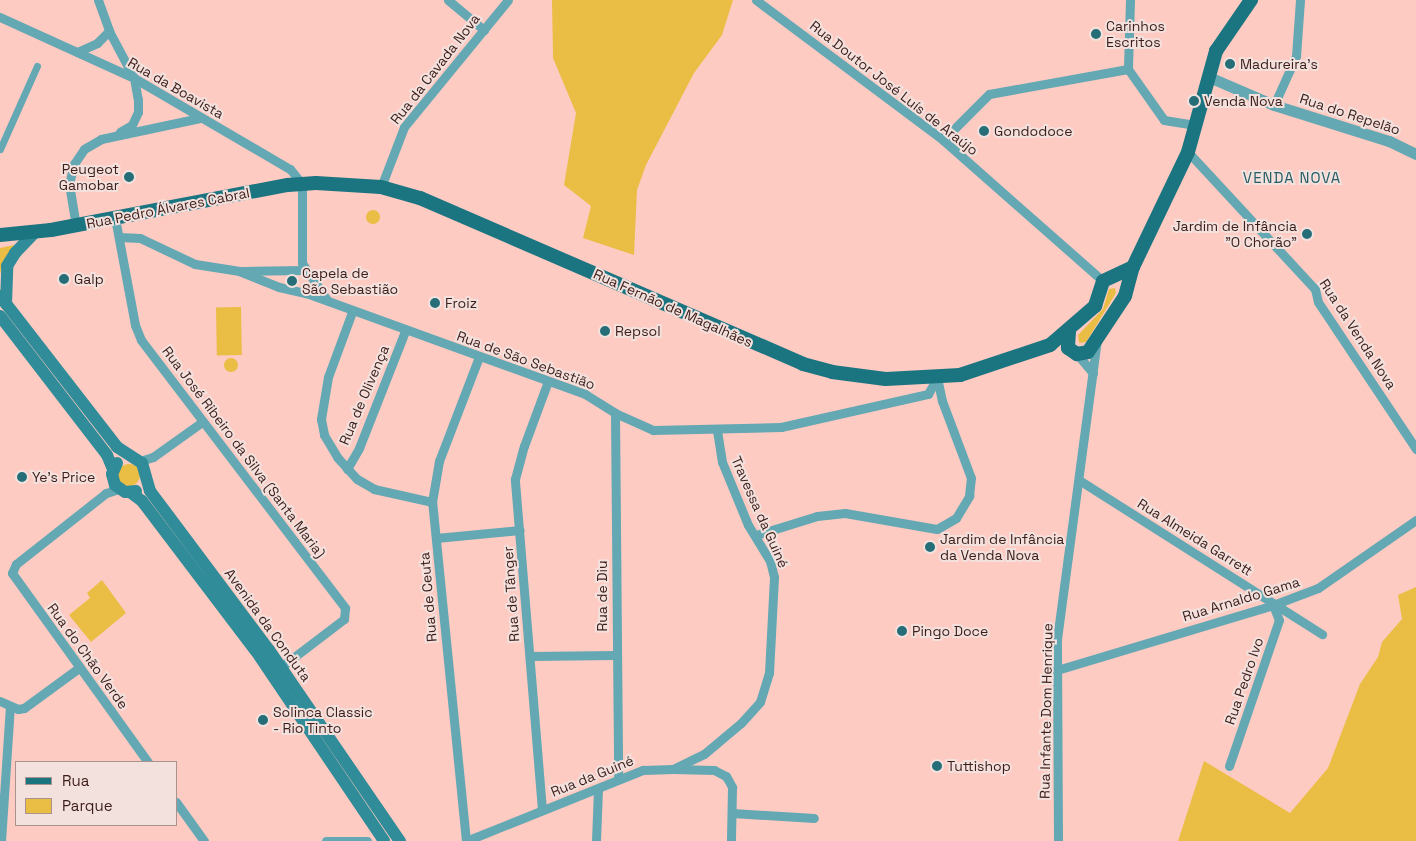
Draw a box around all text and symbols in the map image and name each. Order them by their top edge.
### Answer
street label: Rua da Cavada Nova [387,11,483,127]
street label: Rua Doutor José Luís de Araújo [806,17,982,159]
place label: Carinhos Escritos [1106,18,1165,50]
marker: Carinhos Escritos [1090,28,1102,40]
street label: Rua da Boavista [125,54,227,122]
place label: Madureira's [1240,56,1318,72]
marker: Madureira's [1224,58,1236,70]
street label: Rua do Repelão [1298,90,1402,138]
place label: Venda Nova [1204,93,1283,109]
marker: Venda Nova [1188,95,1200,107]
place label: Gondodoce [994,123,1072,139]
marker: Gondodoce [978,125,990,137]
place label: Peugeot Gamobar [59,161,119,193]
district label: VENDA NOVA [1241,169,1343,187]
marker: Peugeot Gamobar [123,171,135,183]
street label: Rua Pedro Álvares Cabral [85,184,251,232]
place label: Jardim de Infância "O Chorão" [1173,218,1297,250]
marker: Jardim de Infância "O Chorão" [1301,228,1313,240]
place label: Capela de São Sebastião [302,265,398,298]
street label: Rua Fernão de Magalhães [591,265,755,351]
place label: Galp [74,271,104,287]
marker: Galp [58,273,70,285]
marker: Capela de São Sebastião [286,275,298,287]
street label: Rua da Venda Nova [1316,276,1400,392]
place label: Froiz [445,295,477,311]
marker: Froiz [429,297,441,309]
place label: Repsol [615,323,661,339]
marker: Repsol [599,325,611,337]
street label: Rua de São Sebastião [454,327,598,393]
street label: Rua José Ribeiro da Silva (Santa Maria) [159,343,329,561]
street label: Rua de Olivença [335,343,393,447]
street label: Travessa da Guiné [728,454,792,570]
place label: Ye's Price [32,469,95,485]
marker: Ye's Price [16,471,28,483]
street label: Rua Almeida Garrett [1134,495,1256,579]
place label: Jardim de Infância da Venda Nova [940,531,1064,564]
marker: Jardim de Infância da Venda Nova [924,541,936,553]
street label: Rua de Tânger [499,545,523,643]
street label: Rua de Ceuta [416,551,440,643]
street label: Rua de Diu [594,560,610,632]
street label: Avenida da Conduta [221,565,315,685]
street label: Rua Arnaldo Gama [1180,573,1302,625]
street label: Rua do Chão Verde [44,600,132,712]
place label: Pingo Doce [912,623,988,639]
street label: Rua Infante Dom Henrique [1036,623,1056,799]
marker: Pingo Doce [896,625,908,637]
street label: Rua Pedro Ivo [1221,635,1267,727]
place label: Solinca Classic - Rio Tinto [273,704,373,736]
marker: Solinca Classic - Rio Tinto [257,714,269,726]
street label: Rua da Guiné [548,752,636,800]
place label: Tuttishop [947,758,1011,774]
marker: Tuttishop [931,760,943,772]
legend [15,761,178,826]
text: Rua [62,771,89,790]
text: Parque [62,796,113,815]

